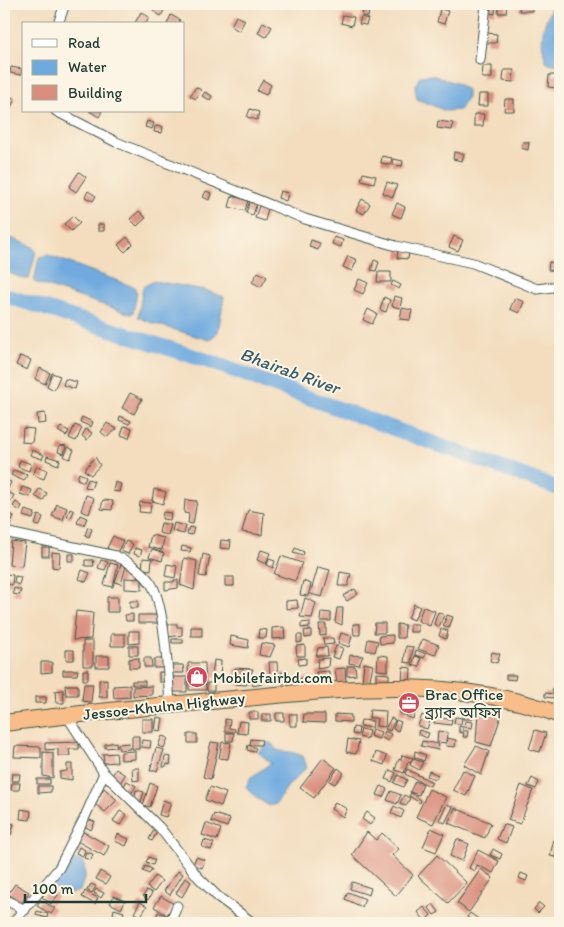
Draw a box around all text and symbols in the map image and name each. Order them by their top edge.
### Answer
legend [22,22,185,112]
text: Road [68,34,101,52]
text: Water [68,58,107,76]
text: Building [68,84,122,102]
water label: Bhairab River [237,343,345,400]
shop icon: Mobilefairbd.com [185,665,209,689]
place label: Mobilefairbd.com [213,668,333,687]
place label: Brac Office ব্র্যাক অফিস [424,685,503,722]
street label: Jessoe-Khulna Highway [82,688,246,724]
office icon: Brac Office ব্র্যাক অফিস [397,691,421,715]
scale bar [25,872,146,904]
text: 100 m [32,880,74,898]

